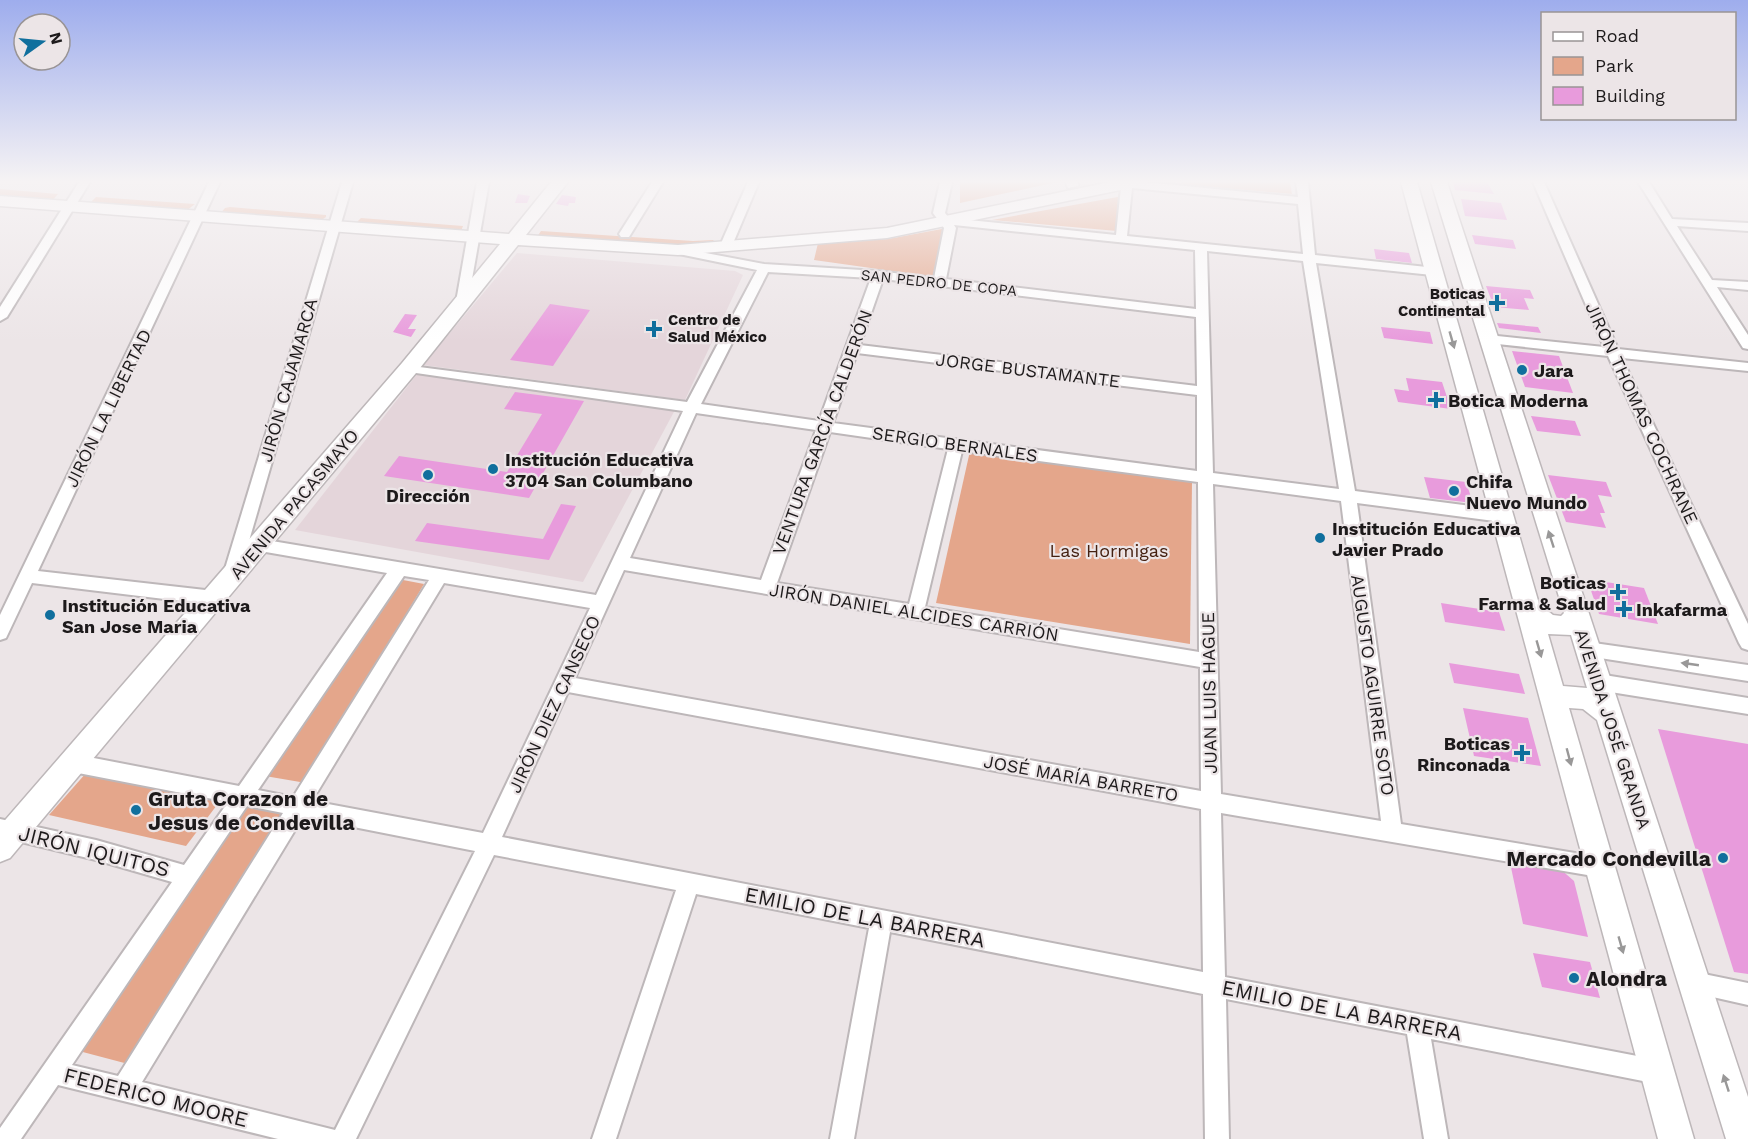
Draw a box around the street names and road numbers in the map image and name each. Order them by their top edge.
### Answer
street label: SAN PEDRO DE COPA [860,266,1018,300]
street label: JIRÓN CAJAMARCA [255,296,321,464]
street label: JIRÓN THOMAS COCHRANE [1581,299,1703,527]
street label: VENTURA GARCÍA CALDERÓN [768,307,876,557]
street label: JIRÓN LA LIBERTAD [61,326,155,490]
street label: JORGE BUSTAMANTE [935,348,1121,392]
street label: SERGIO BERNALES [871,422,1039,466]
street label: AVENIDA PACASMAYO [225,425,363,583]
street label: AUGUSTO AGUIRRE SOTO [1347,573,1399,797]
street label: JIRÓN DANIEL ALCIDES CARRIÓN [768,579,1060,645]
street label: JIRÓN DIEZ CANSECO [504,612,604,796]
street label: JUAN LUIS HAGUE [1197,612,1221,774]
street label: AVENIDA JOSÉ GRANDA [1571,626,1655,832]
street label: JOSÉ MARÍA BARRETO [982,751,1180,805]
street label: JIRÓN IQUITOS [16,820,172,882]
street label: EMILIO DE LA BARRERA [743,881,987,953]
street label: EMILIO DE LA BARRERA [1220,974,1464,1046]
street label: FEDERICO MOORE [61,1062,251,1132]

